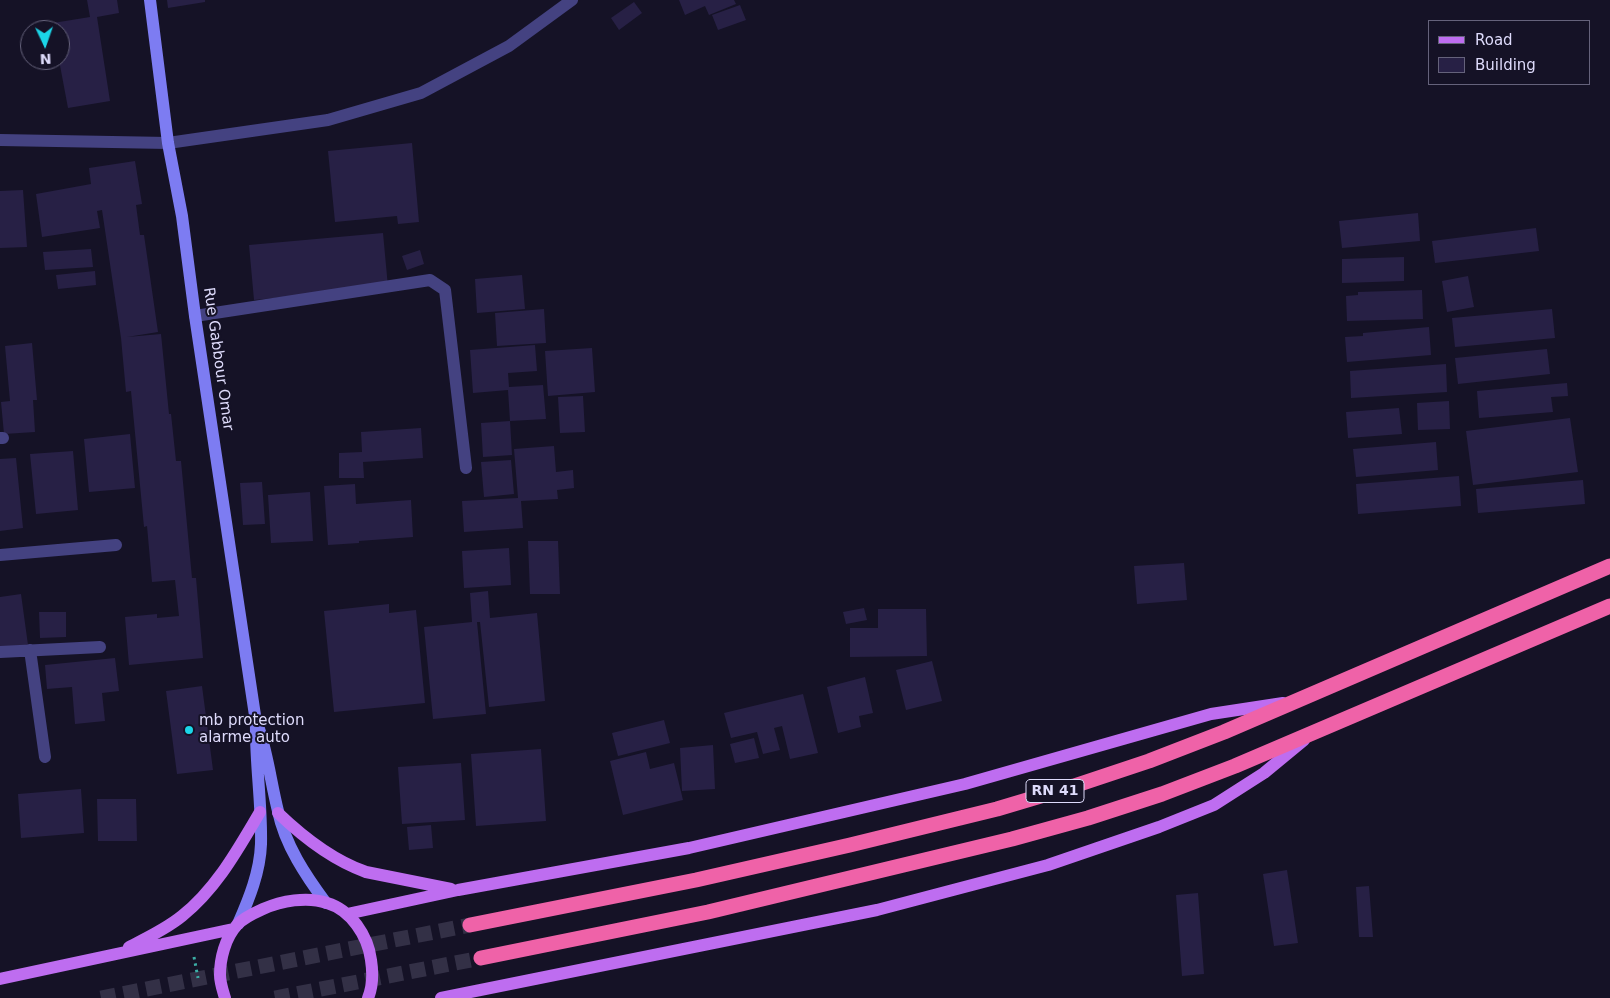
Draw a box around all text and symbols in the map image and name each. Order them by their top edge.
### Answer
north arrow [20,20,70,70]
legend [1428,20,1590,85]
text: Road [1475,31,1513,49]
text: N [39,51,52,67]
text: Building [1475,56,1536,74]
street label: Rue Gabbour Omar [199,286,237,432]
place label: mb protection alarme auto [199,712,305,747]
marker: mb protection alarme auto [183,724,195,736]
road number: RN 41 [1026,779,1084,802]

